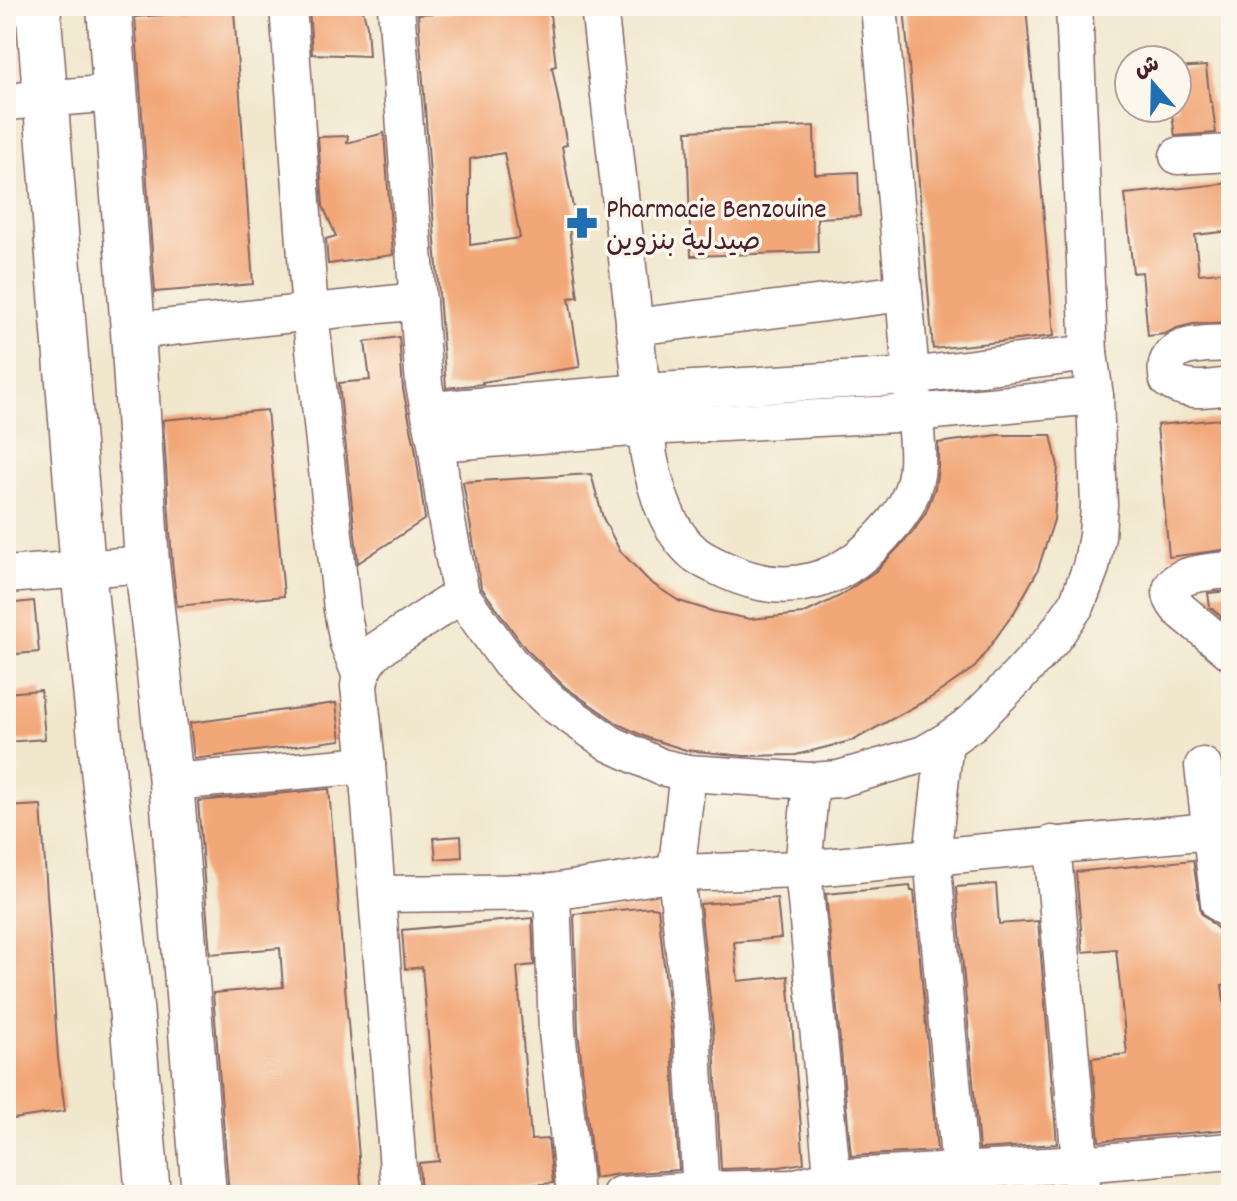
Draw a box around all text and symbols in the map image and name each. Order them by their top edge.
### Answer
north arrow [1113,44,1193,124]
text: ش [1131,50,1164,87]
place label: Pharmacie Benzouine صيدلية بنزوين [606,192,827,264]
pharmacy icon: Pharmacie Benzouine صيدلية بنزوين [565,206,599,240]

